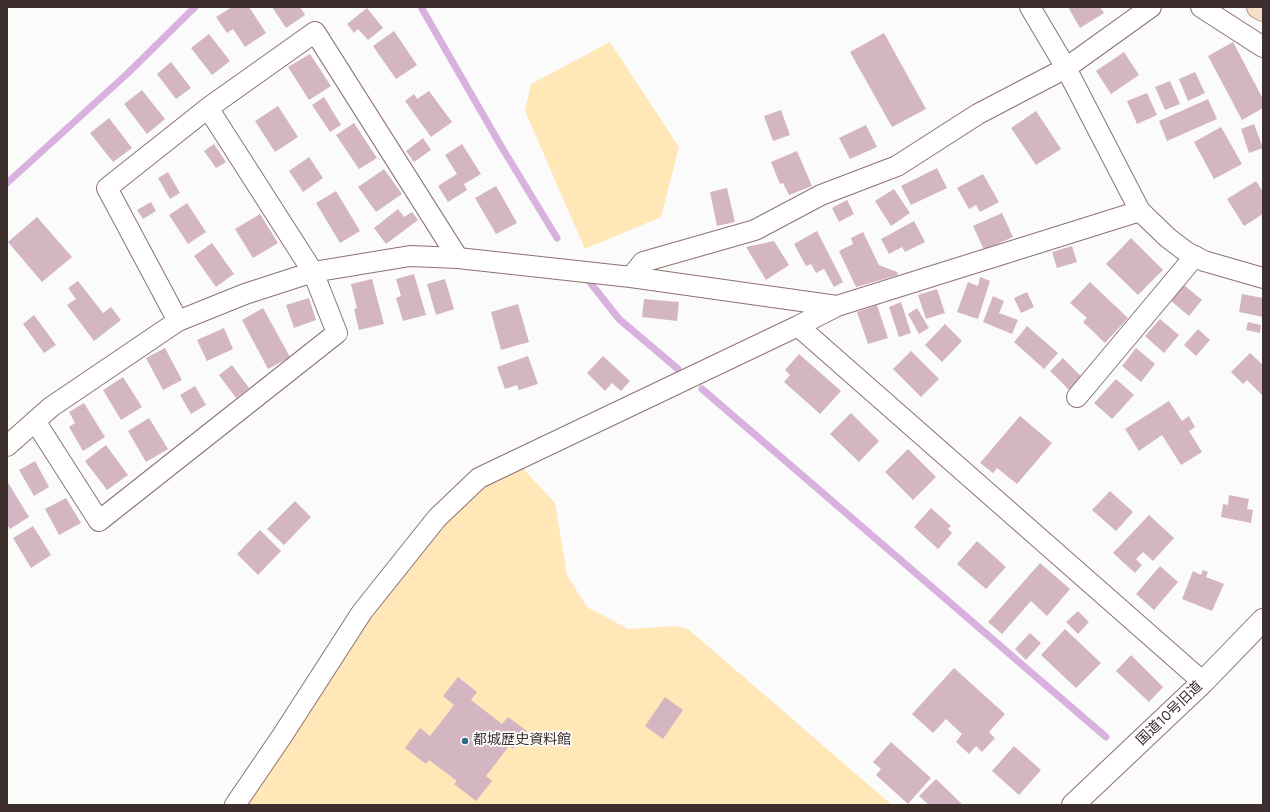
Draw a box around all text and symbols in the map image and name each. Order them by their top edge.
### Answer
street label: 国道10号旧道 [1134,679,1206,749]
place label: 都城歴史資料館 [473,733,571,749]
marker: 都城歴史資料館 [460,736,470,746]

